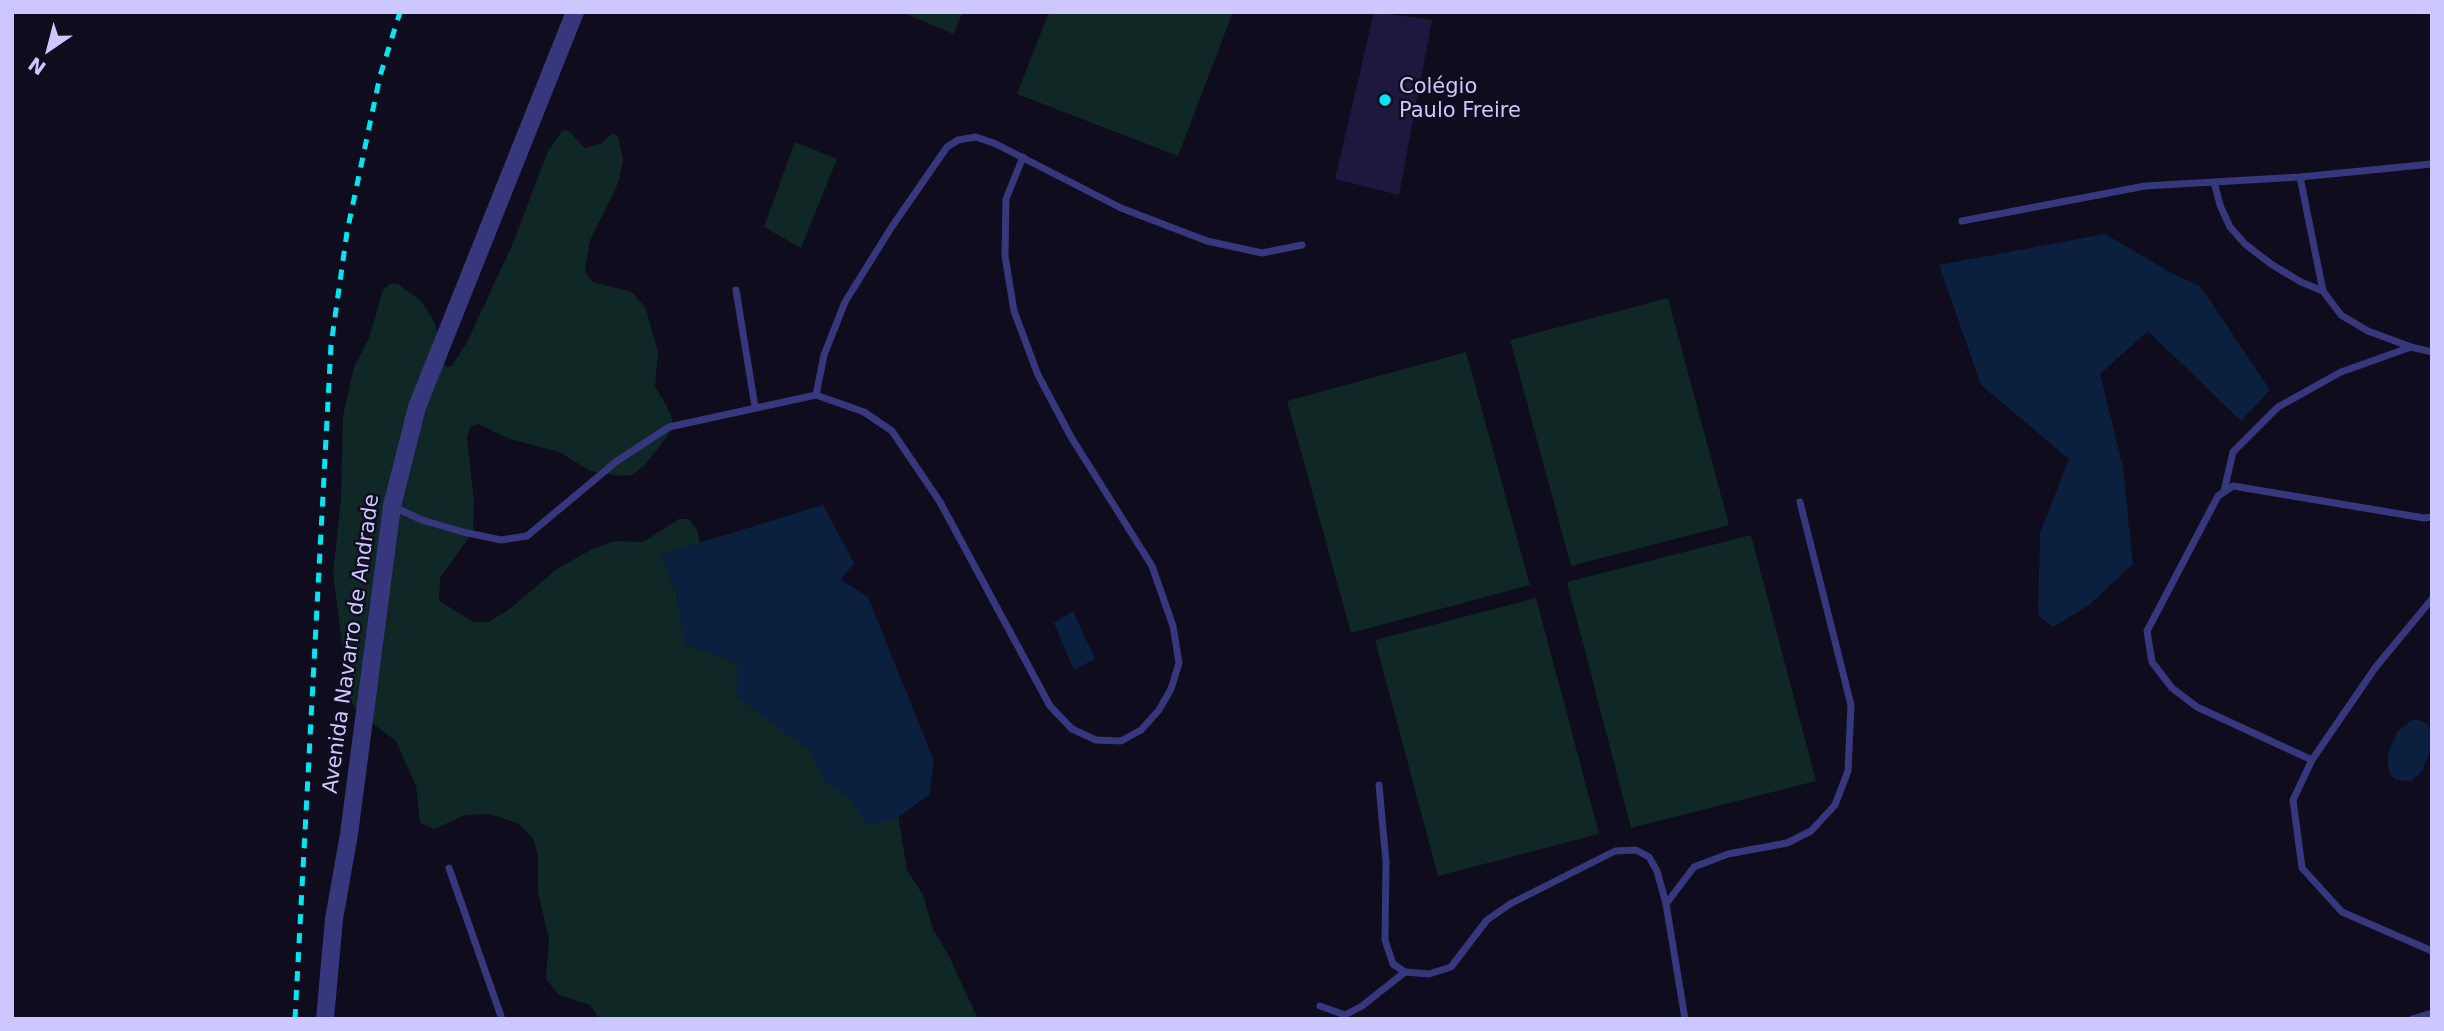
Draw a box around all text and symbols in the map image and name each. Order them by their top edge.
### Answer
north arrow [14,14,84,84]
text: N [24,53,50,80]
place label: Colégio Paulo Freire [1399,75,1521,125]
marker: Colégio Paulo Freire [1377,92,1393,108]
street label: Avenida Navarro de Andrade [319,493,385,795]

